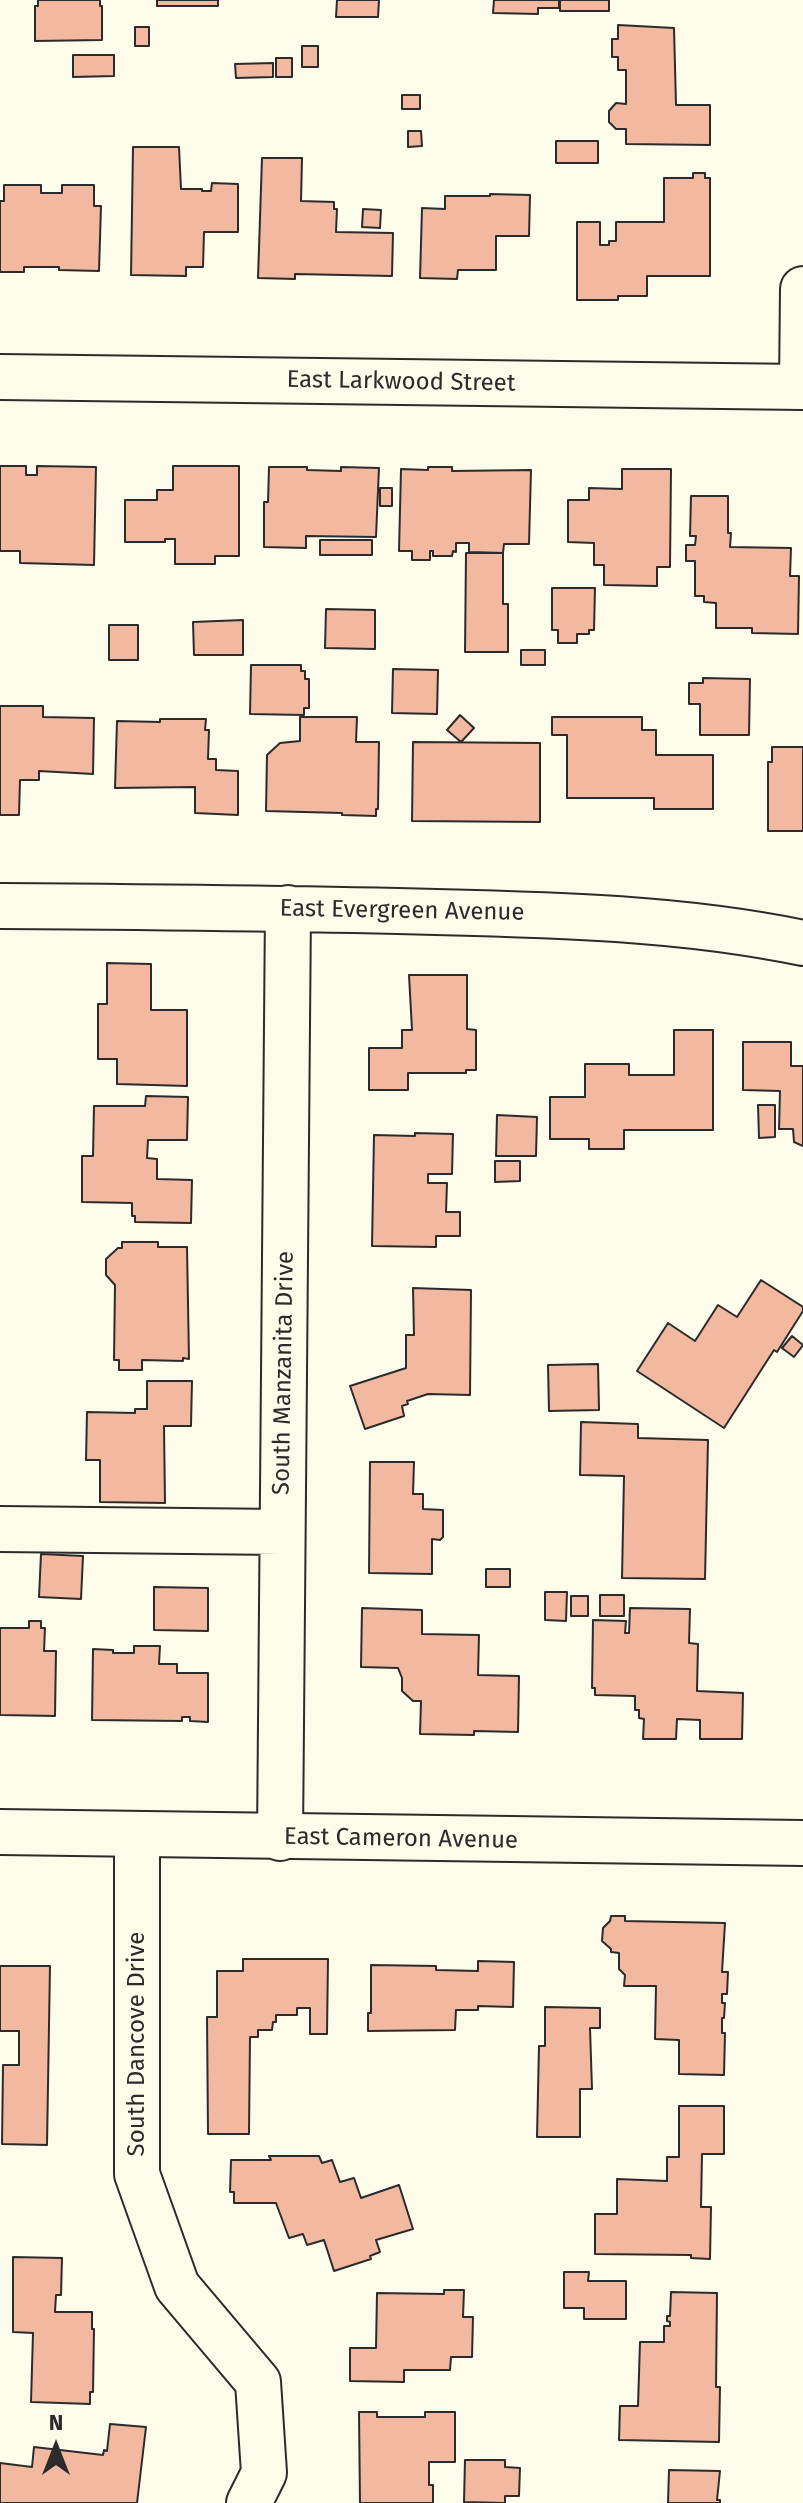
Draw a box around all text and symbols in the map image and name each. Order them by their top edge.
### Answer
street label: East Larkwood Street [286,366,516,398]
street label: East Evergreen Avenue [279,894,525,928]
street label: South Manzanita Drive [267,1251,301,1495]
street label: East Cameron Avenue [284,1823,518,1855]
street label: South Dancove Drive [123,1932,151,2156]
north arrow [16,2407,96,2487]
text: N [49,2409,63,2436]

